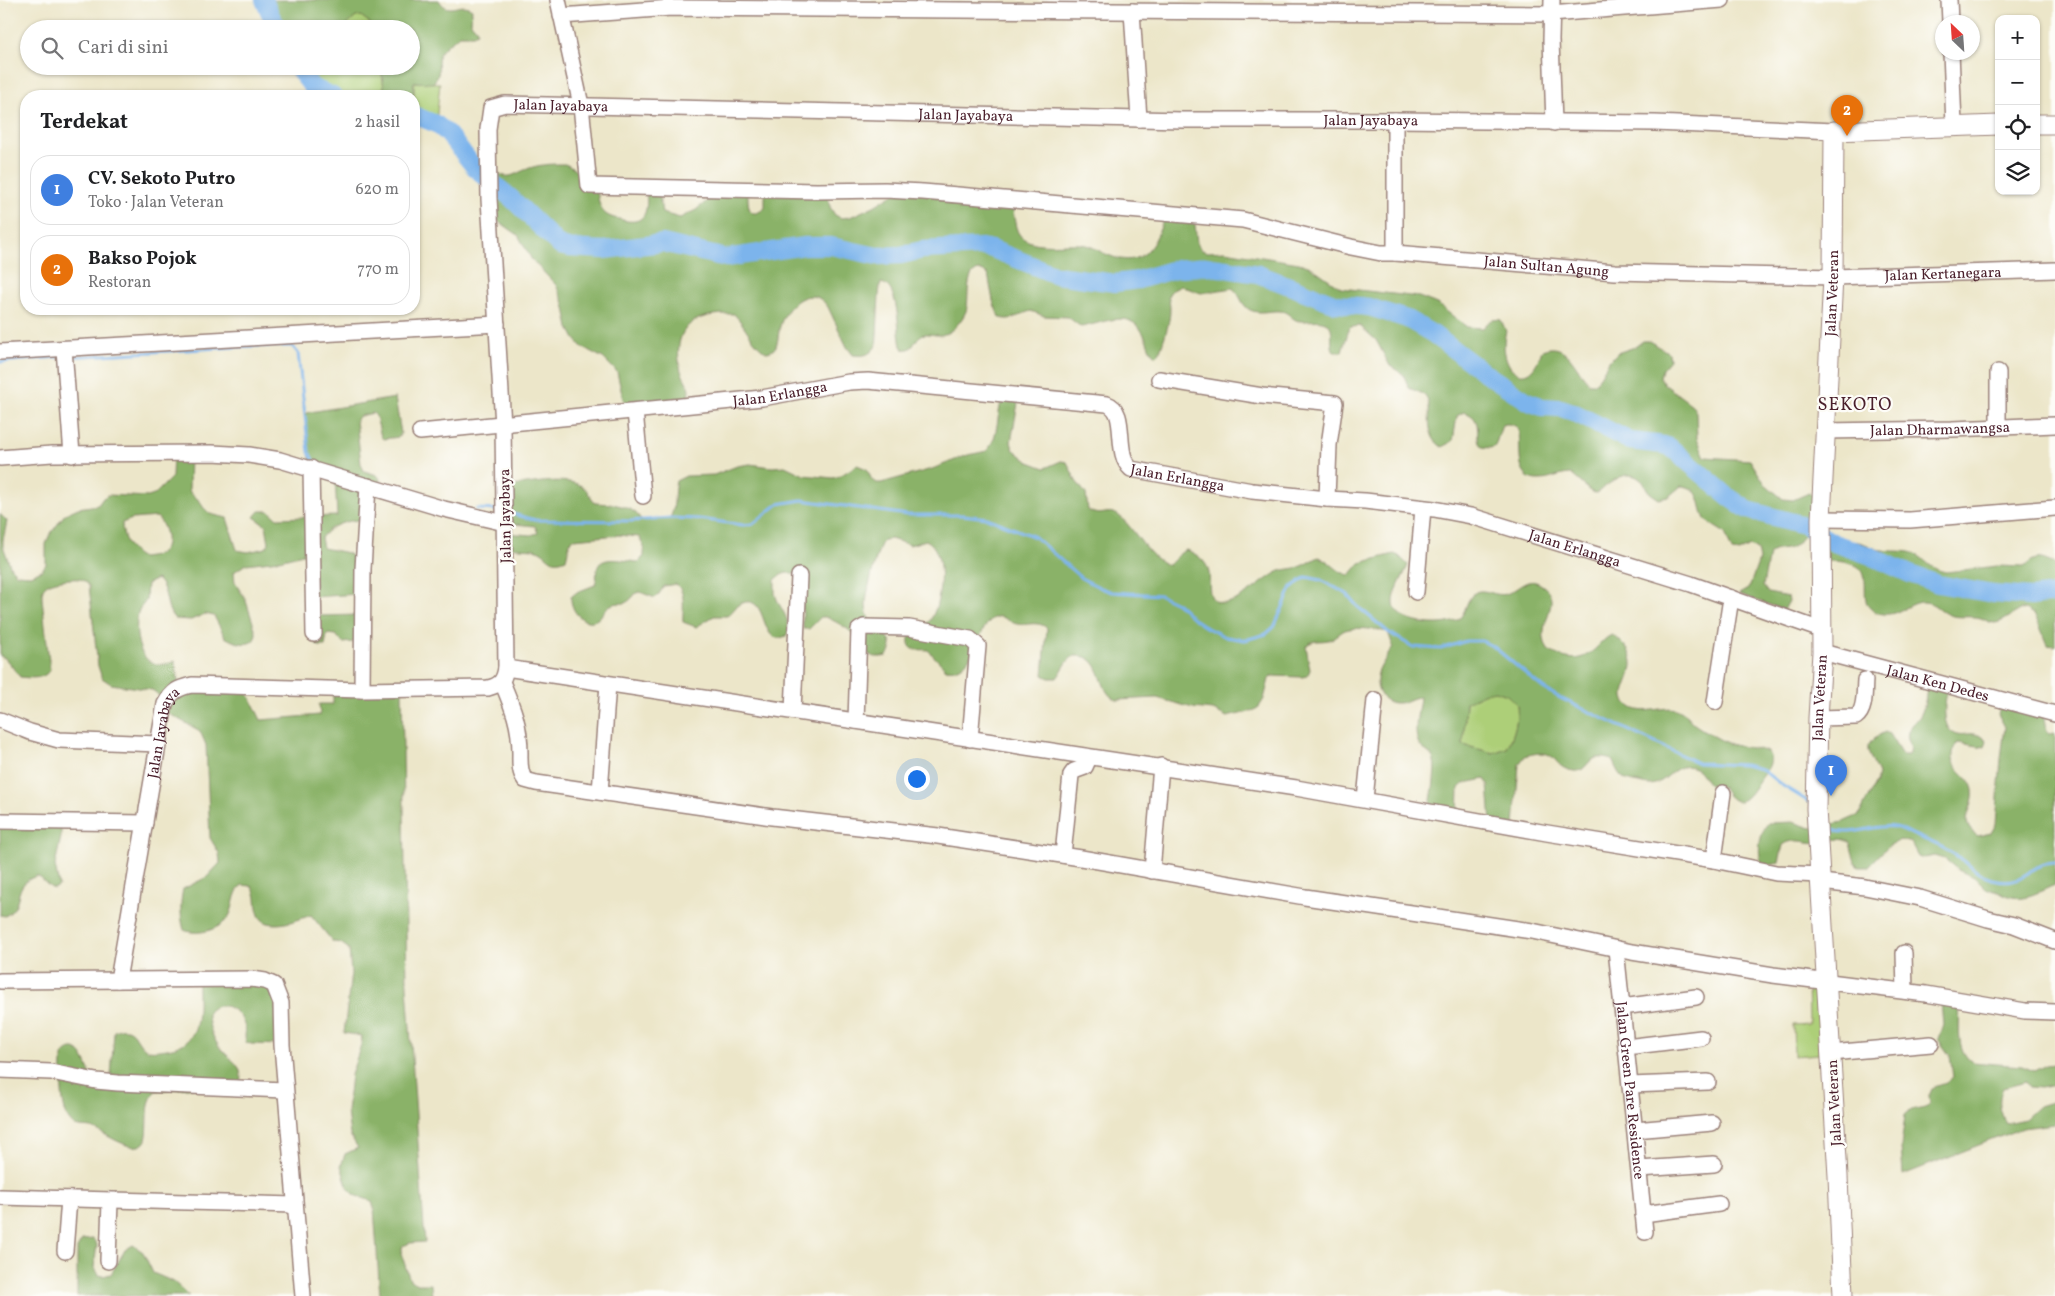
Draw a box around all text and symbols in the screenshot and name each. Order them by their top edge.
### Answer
north arrow [1935,15,1980,60]
map controls [1995,15,2040,195]
button: + [1995,15,2040,60]
search box [20,20,420,75]
icon: search [38,34,66,62]
text: Cari di sini [78,35,169,61]
button: − [1995,60,2040,105]
street label: Jalan Jayabaya [513,95,609,118]
pin: 2 [1831,95,1863,136]
street label: Jalan Jayabaya [918,105,1013,128]
button: locate [1995,105,2040,150]
text: Terdekat [40,108,128,137]
street label: Jalan Jayabaya [1323,111,1418,132]
text: 2 hasil [354,112,400,134]
button: layers [1995,150,2040,195]
text: CV. Sekoto Putro [88,166,235,192]
text: 1 [54,179,60,201]
text: 620 m [355,179,399,201]
text: Toko · Jalan Veteran [88,192,224,214]
text: Bakso Pojok [88,246,197,272]
street label: Jalan Veteran [1821,250,1845,337]
street label: Jalan Sultan Agung [1483,252,1610,283]
text: 2 [53,259,61,281]
text: 770 m [357,259,399,281]
street label: Jalan Kertanegara [1884,263,2002,287]
text: Restoran [88,272,151,294]
street label: Jalan Erlangga [732,377,829,413]
district label: SEKOTO [1818,393,1892,418]
street label: Jalan Dharmawangsa [1870,418,2010,442]
street label: Jalan Erlangga [1128,460,1226,498]
street label: Jalan Jayabaya [495,468,518,563]
street label: Jalan Erlangga [1526,525,1623,574]
street label: Jalan Veteran [1808,654,1834,742]
street label: Jalan Ken Dedes [1884,661,1991,708]
street label: Jalan Jayabaya [143,682,185,780]
pin: 1 [1815,755,1847,796]
your location [904,766,930,792]
street label: Jalan Green Pare Residence [1609,1000,1649,1181]
street label: Jalan Veteran [1823,1059,1848,1147]

